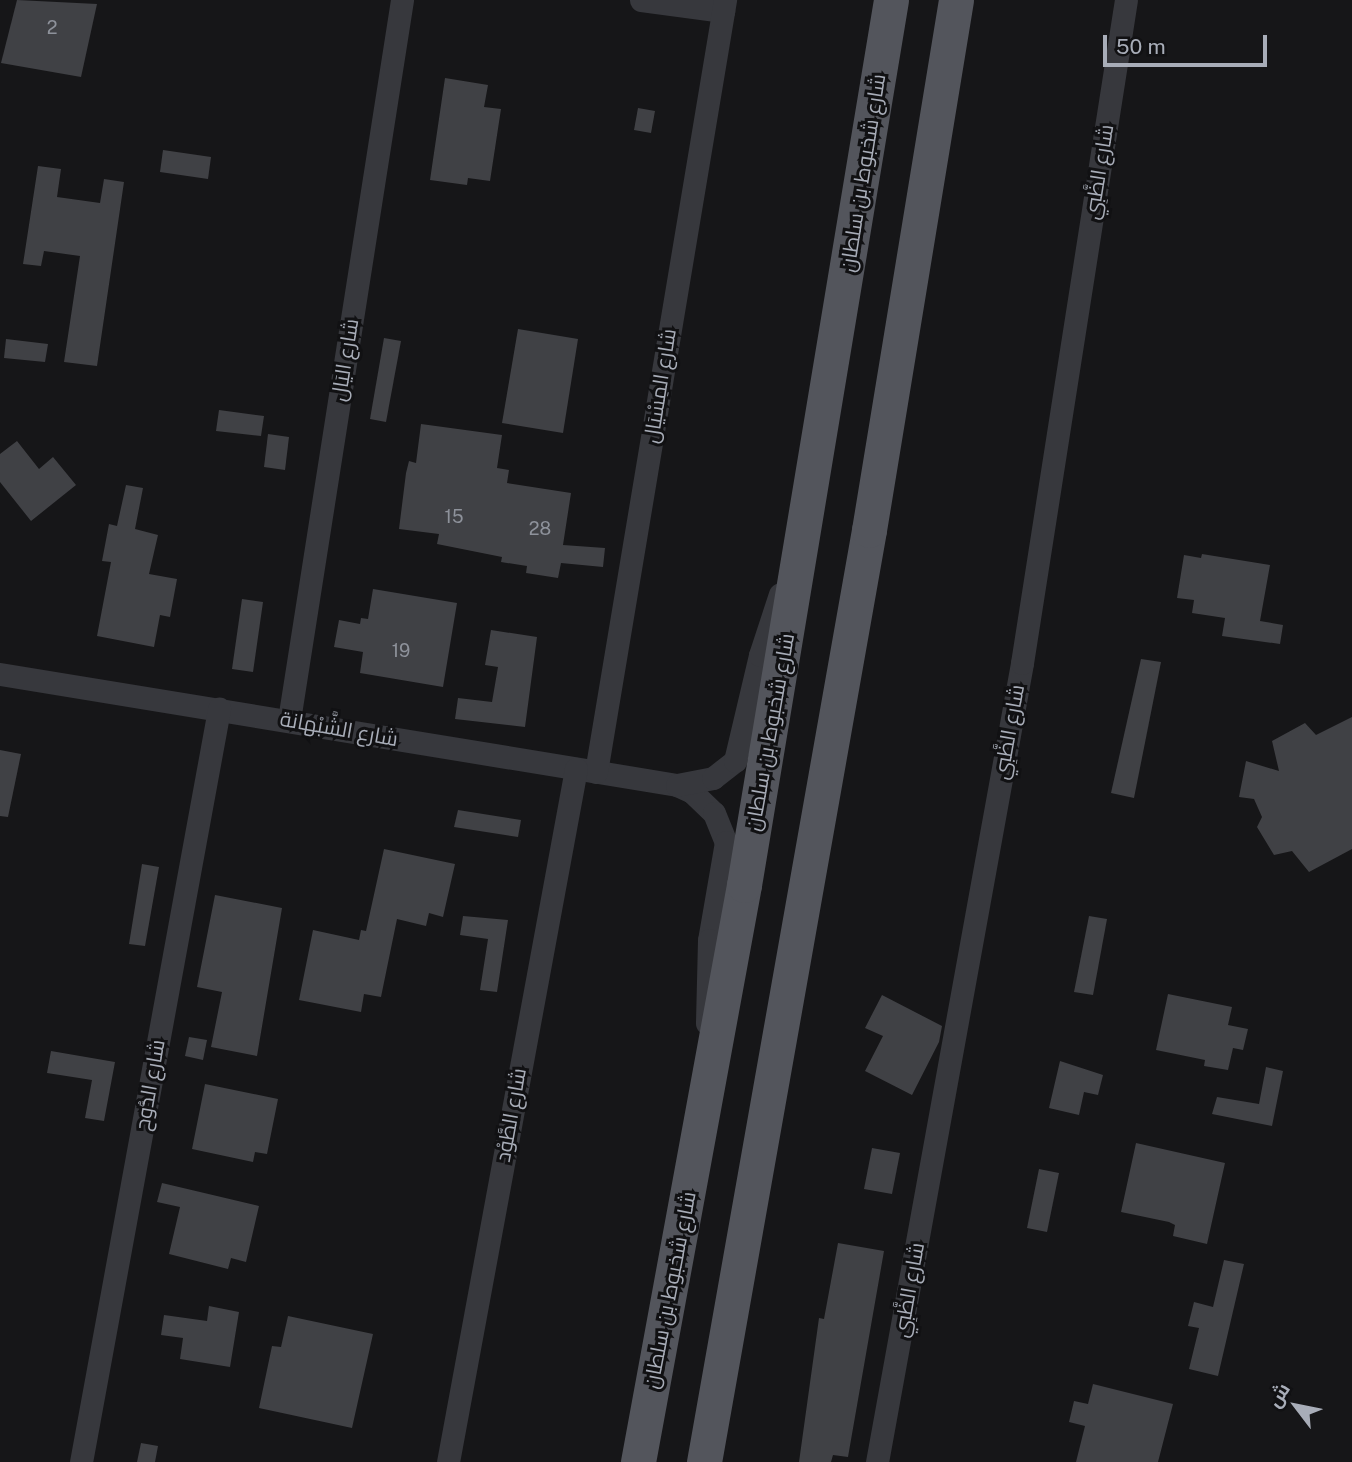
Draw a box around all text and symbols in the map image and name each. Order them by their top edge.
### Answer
house number: 2 [47,17,57,39]
scale bar [1107,21,1272,65]
text: 50 m [1116,34,1166,59]
street label: شارع شخبوط بن سلطان [835,72,891,274]
street label: شارع الظَّبِي [1079,122,1119,222]
street label: شارع اليَال [326,317,364,403]
street label: شارع المِسْيَال [638,327,682,445]
house number: 15 [445,506,463,528]
house number: 28 [529,518,551,540]
street label: شارع شخبوط بن سلطان [740,631,800,833]
house number: 19 [392,640,410,662]
street label: شارع الظَّبِي [988,682,1030,782]
street label: شارع الشَّبْهانة [278,706,400,752]
street label: شارع الدُّوح [130,1037,170,1133]
street label: شارع الطَّوْد [490,1066,532,1164]
street label: شارع شخبوط بن سلطان [639,1189,701,1391]
street label: شارع الظَّبِي [888,1240,930,1340]
north arrow [1261,1371,1331,1441]
text: ش [1262,1379,1294,1411]

